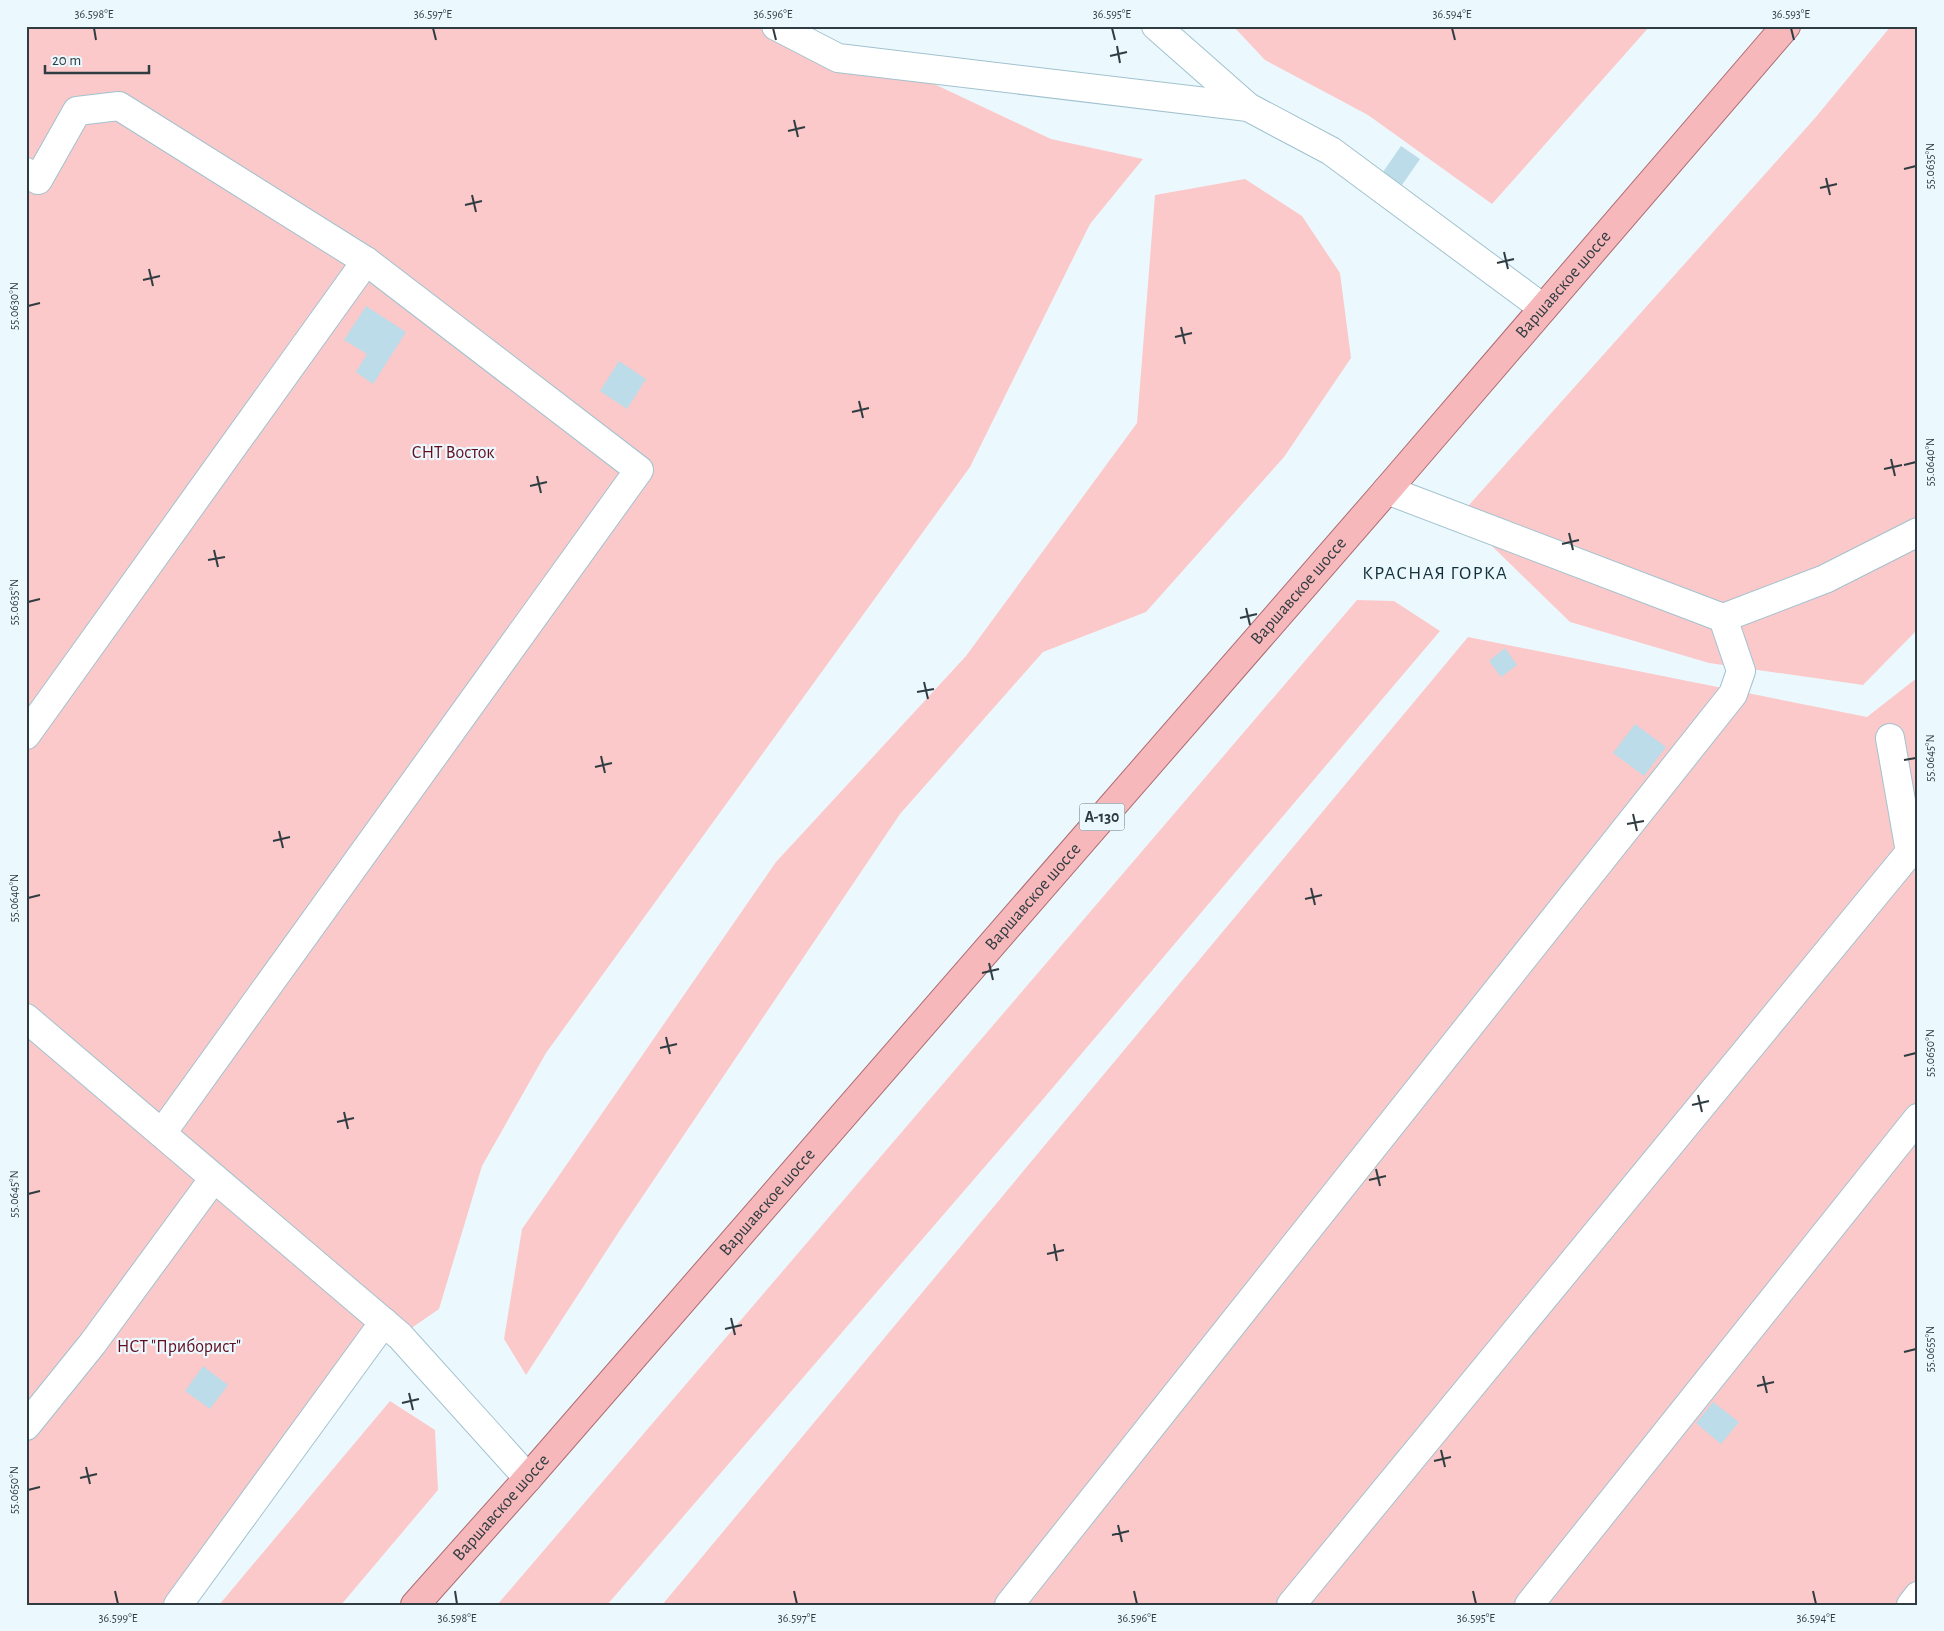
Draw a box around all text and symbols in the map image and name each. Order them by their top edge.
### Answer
text: 36.598°E [75,8,114,20]
text: 36.597°E [414,8,452,20]
text: 36.596°E [754,8,793,20]
text: 36.595°E [1093,8,1131,20]
text: 36.594°E [1432,8,1472,20]
text: 36.593°E [1772,8,1810,20]
scale bar [45,42,149,74]
text: 20 m [52,53,81,68]
text: 55.0635°N [1924,143,1936,189]
street label: Варшавское шоссе [1512,227,1615,342]
text: 55.0630°N [8,282,20,330]
text: 55.0640°N [1924,438,1936,486]
park label: СНТ Восток [411,444,495,462]
street label: Варшавское шоссе [1248,534,1350,648]
district label: КРАСНАЯ ГОРКА [1362,564,1508,583]
text: 55.0635°N [8,579,20,625]
text: 55.0645°N [1924,734,1936,782]
road number: А-130 [1080,804,1124,830]
street label: Варшавское шоссе [982,840,1085,954]
text: 55.0640°N [8,874,20,922]
text: 55.0650°N [1924,1029,1936,1077]
street label: Варшавское шоссе [716,1145,819,1260]
text: 55.0645°N [8,1170,20,1218]
text: 55.0655°N [1924,1326,1936,1372]
park label: НСТ "Приборист" [117,1337,241,1356]
street label: Варшавское шоссе [450,1451,553,1565]
text: 55.0650°N [8,1466,20,1514]
text: 36.599°E [99,1612,138,1624]
text: 36.598°E [438,1612,477,1624]
text: 36.597°E [778,1612,816,1624]
text: 36.596°E [1118,1612,1157,1624]
text: 36.595°E [1457,1612,1495,1624]
text: 36.594°E [1796,1612,1836,1624]

